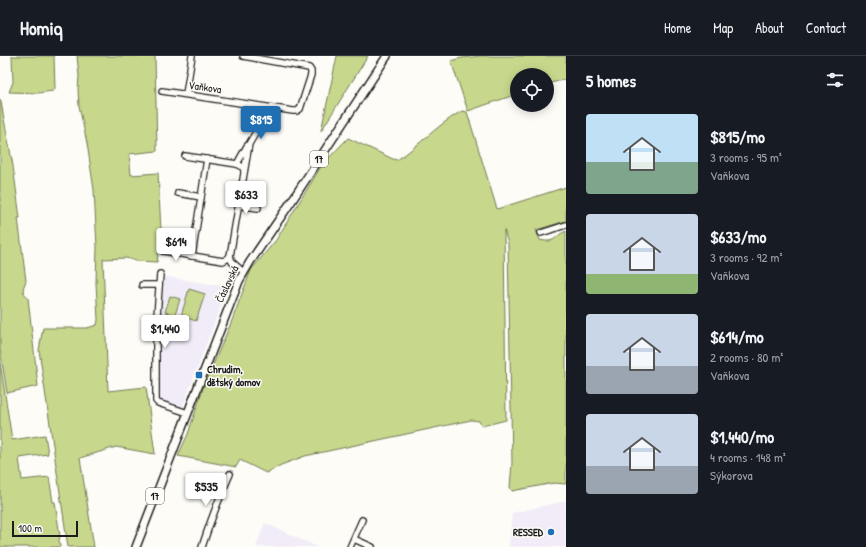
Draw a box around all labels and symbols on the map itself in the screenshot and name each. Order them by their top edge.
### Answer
street label: Vaňkova [188,78,223,96]
pin: $815 [237,106,285,140]
road number: 17 [310,151,328,167]
pin: $633 [222,181,270,215]
pin: $614 [152,228,200,262]
street label: Čáslavská [212,263,242,305]
pin: $1,440 [132,315,198,349]
place label: Chrudim, dětský domov [207,362,261,390]
marker: Chrudim, dětský domov [194,370,204,380]
pin: $535 [182,473,230,507]
road number: 17 [146,488,164,504]
scale bar [12,519,78,538]
place label: RESSED [513,525,544,539]
marker: RESSED [546,527,556,537]

